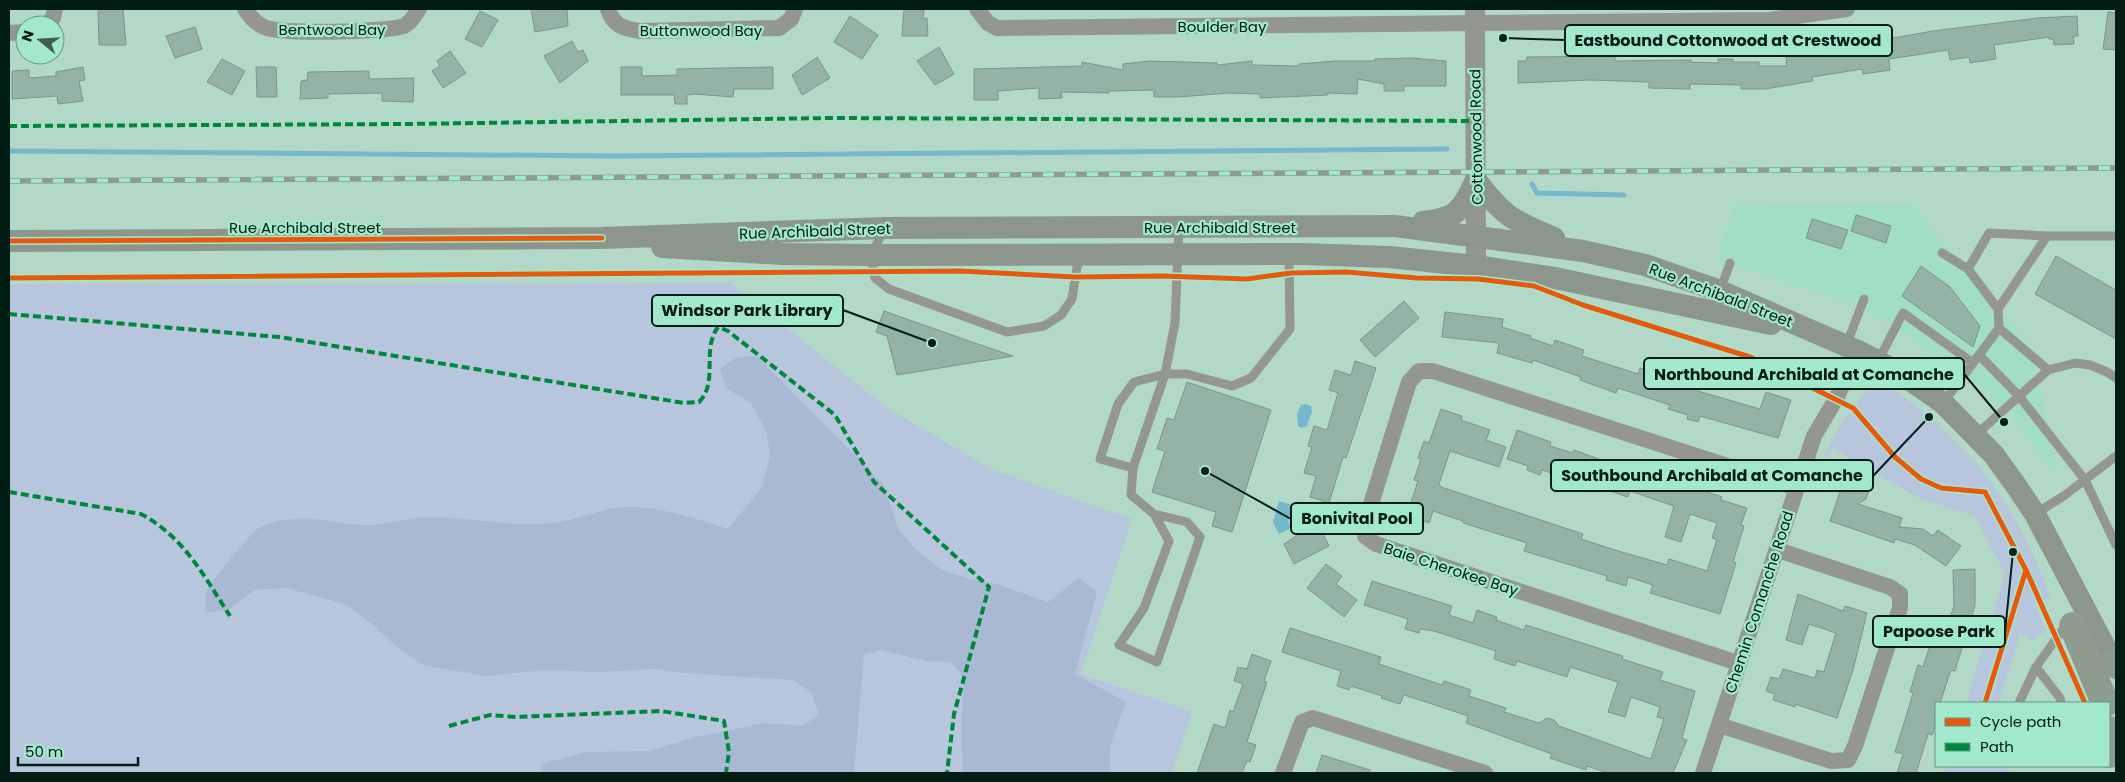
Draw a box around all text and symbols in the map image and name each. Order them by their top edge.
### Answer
north arrow [15,15,65,65]
street label: Boulder Bay [1178,16,1267,37]
street label: Bentwood Bay [279,19,386,40]
street label: Buttonwood Bay [640,20,763,41]
callout: Eastbound Cottonwood at Crestwood [1565,25,1892,56]
text: N [16,28,39,44]
text: Eastbound Cottonwood at Crestwood [1575,29,1881,52]
street label: Cottonwood Road [1464,69,1488,205]
street label: Rue Archibald Street [229,217,381,238]
street label: Rue Archibald Street [1144,217,1296,238]
street label: Rue Archibald Street [739,218,891,244]
street label: Rue Archibald Street [1646,258,1796,332]
callout: Windsor Park Library [652,295,843,326]
text: Windsor Park Library [661,299,834,322]
callout: Northbound Archibald at Comanche [1644,358,1964,389]
text: Northbound Archibald at Comanche [1654,363,1954,386]
callout: Southbound Archibald at Comanche [1551,460,1873,491]
text: Southbound Archibald at Comanche [1561,464,1863,487]
callout: Bonivital Pool [1291,503,1423,534]
text: Bonivital Pool [1301,507,1413,530]
street label: Chemin Comanche Road [1720,508,1798,696]
street label: Baie Cherokee Bay [1381,537,1521,601]
callout: Papoose Park [1873,616,2005,647]
text: Papoose Park [1883,620,1995,643]
legend [1935,702,2110,767]
text: Cycle path [1980,711,2061,732]
scale bar [18,734,138,766]
text: Path [1980,736,2014,757]
text: 50 m [25,741,63,762]

